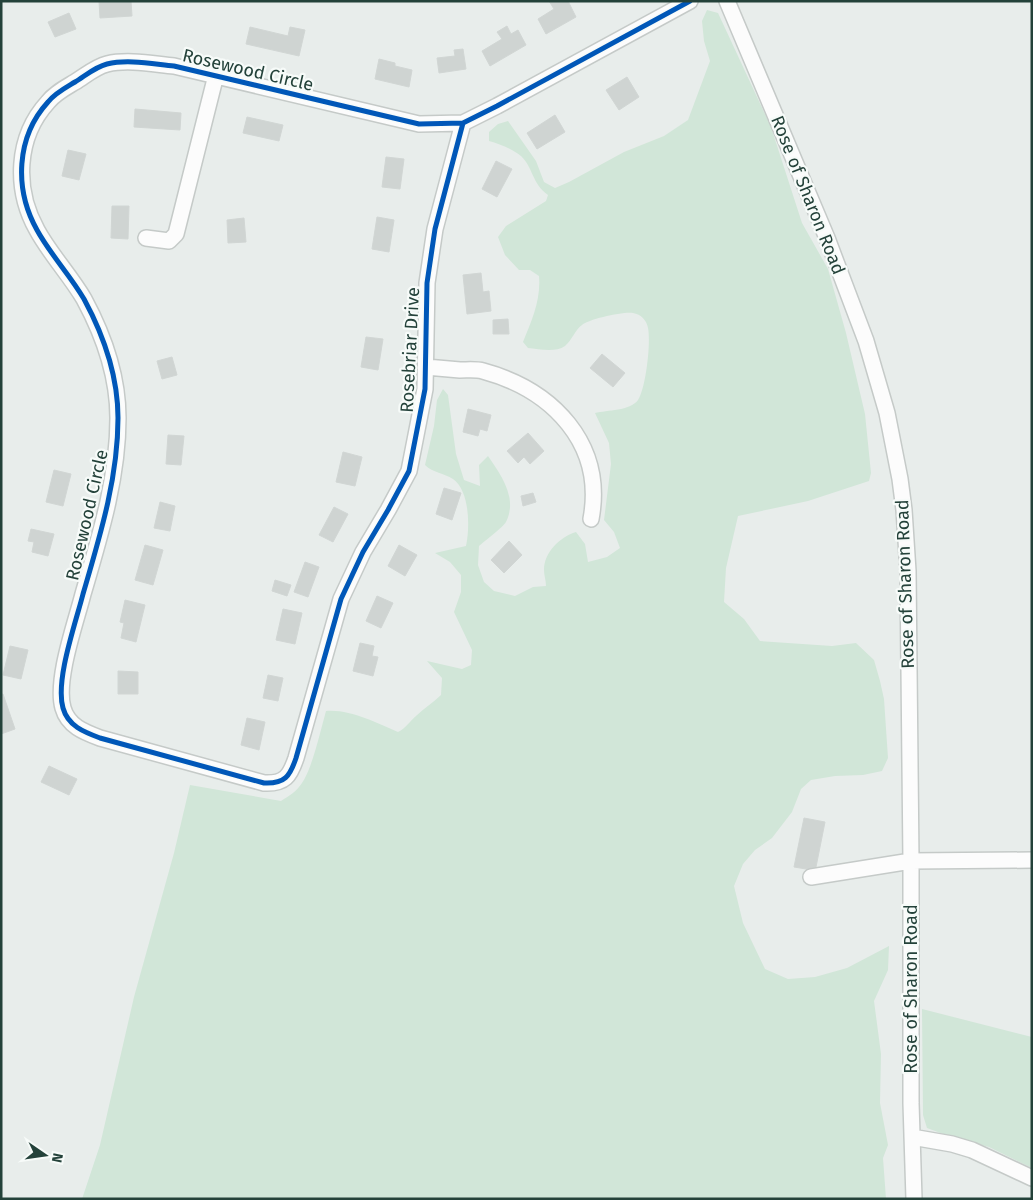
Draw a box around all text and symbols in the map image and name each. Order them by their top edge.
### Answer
street label: Rosewood Circle [180,44,316,96]
street label: Rose of Sharon Road [766,112,850,278]
street label: Rosebriar Drive [396,287,424,413]
street label: Rosewood Circle [61,447,113,583]
street label: Rose of Sharon Road [891,499,919,669]
street label: Rose of Sharon Road [900,904,922,1074]
north arrow [20,1130,70,1180]
text: N [48,1151,67,1164]

